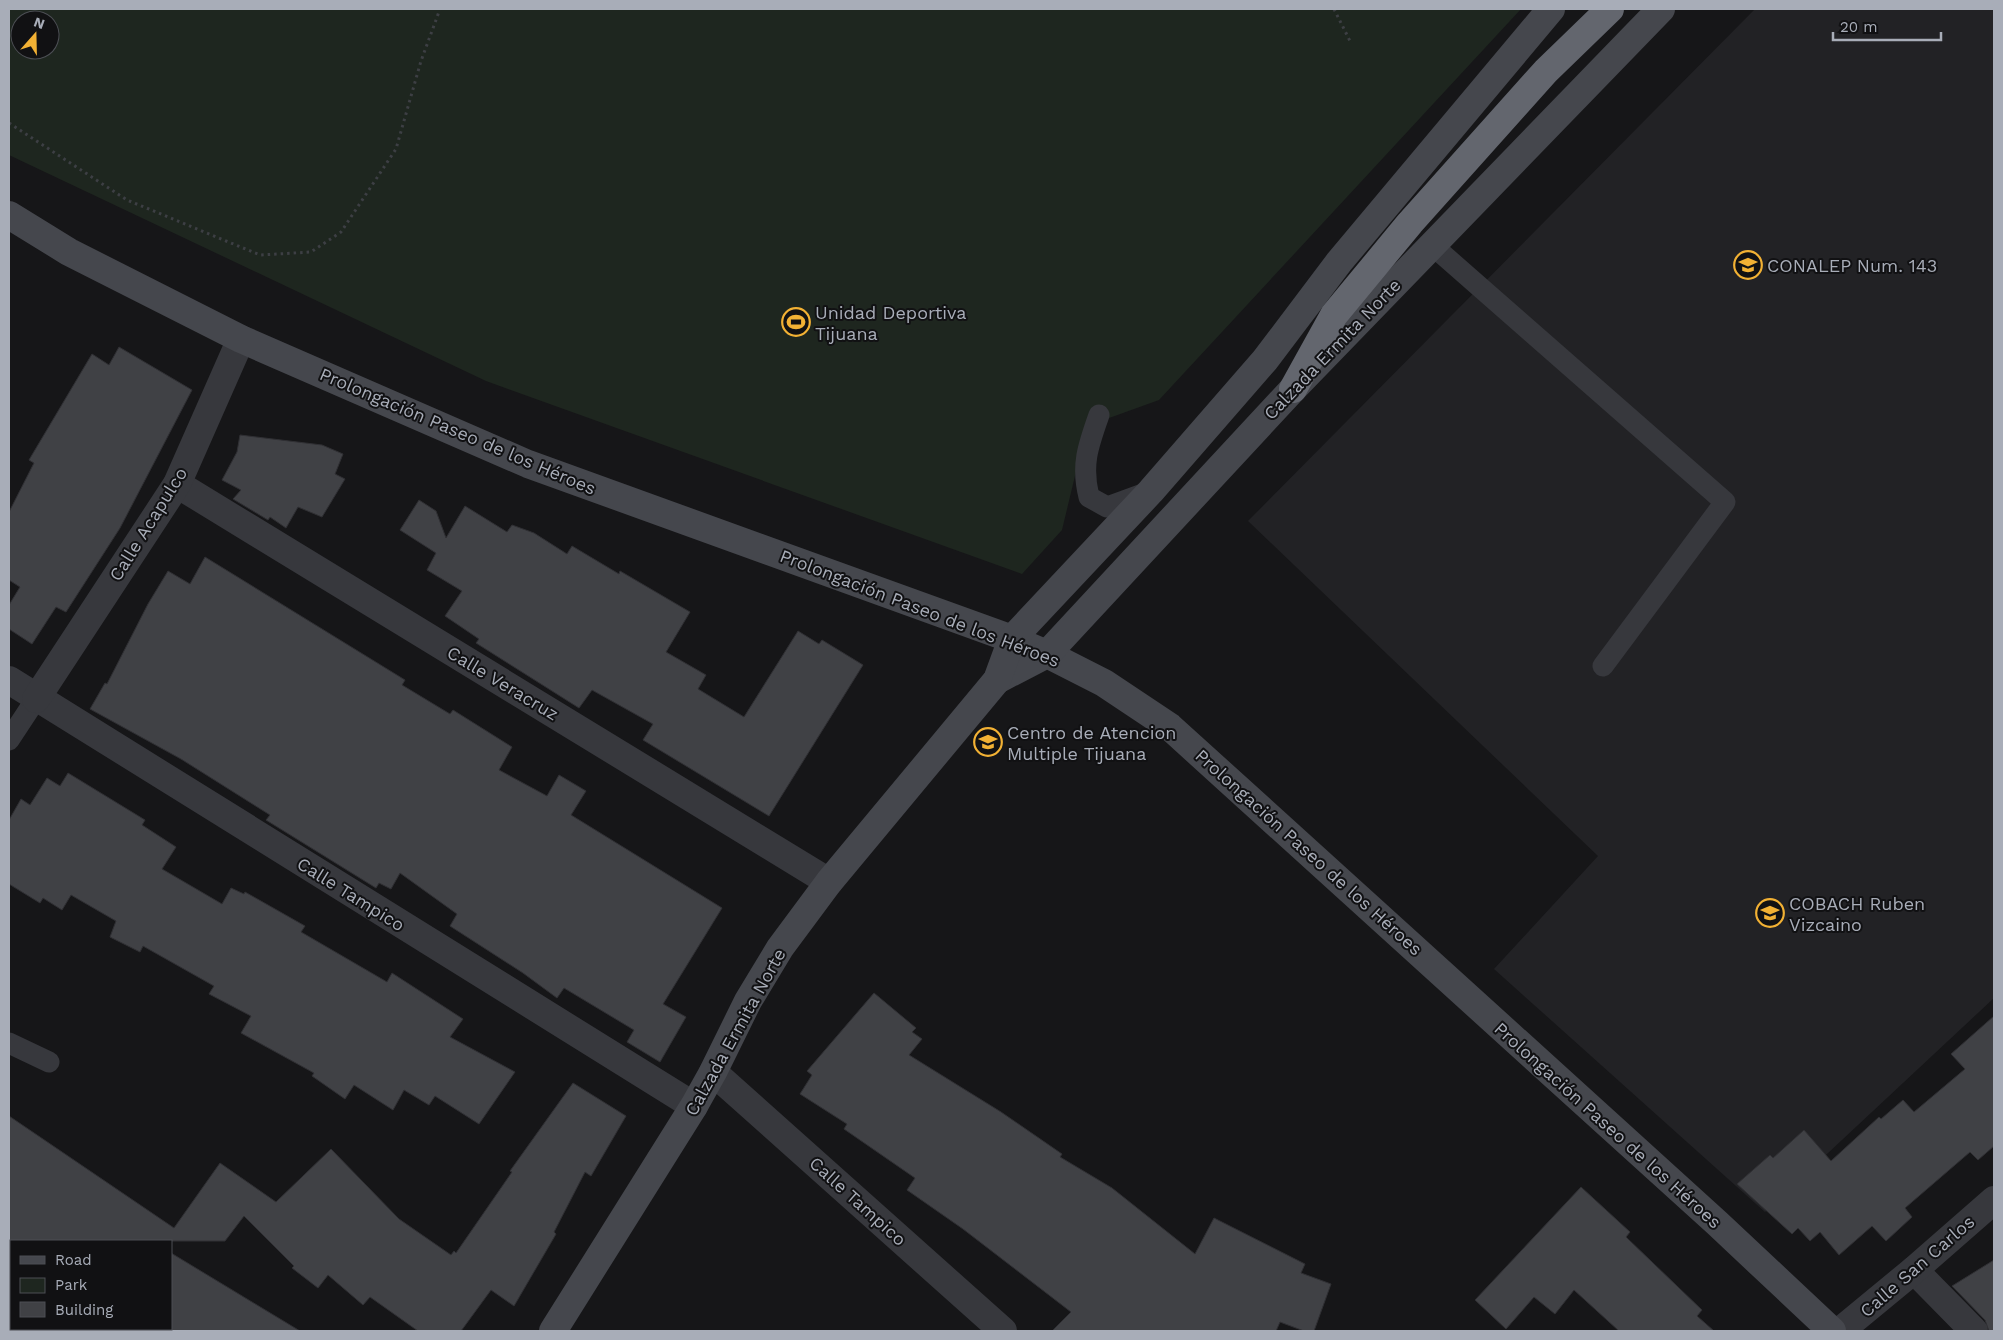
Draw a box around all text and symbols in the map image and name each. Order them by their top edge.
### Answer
north arrow [10,10,60,60]
scale bar [1833,10,1940,42]
text: N [32,13,47,32]
text: 20 m [1840,18,1878,36]
school or university icon: CONALEP Num. 143 [1733,250,1763,280]
place label: CONALEP Num. 143 [1767,255,1937,276]
street label: Calzada Ermita Norte [1259,274,1405,424]
place label: Unidad Deportiva Tijuana [815,302,966,344]
sports icon: Unidad Deportiva Tijuana [781,307,811,337]
street label: Prolongación Paseo de los Héroes [317,363,599,499]
street label: Calle Acapulco [105,463,191,585]
street label: Prolongación Paseo de los Héroes [777,545,1063,671]
street label: Calle Veracruz [444,642,562,724]
place label: Centro de Atencion Multiple Tijuana [1007,722,1177,764]
school or university icon: Centro de Atencion Multiple Tijuana [973,727,1003,757]
street label: Prolongación Paseo de los Héroes [1191,745,1427,959]
street label: Calle Tampico [293,853,409,935]
place label: COBACH Ruben Vizcaino [1789,893,1925,935]
school or university icon: COBACH Ruben Vizcaino [1755,898,1785,928]
street label: Calzada Ermita Norte [680,945,790,1119]
street label: Prolongación Paseo de los Héroes [1490,1018,1726,1232]
street label: Calle Tampico [805,1152,911,1250]
street label: Calle San Carlos [1856,1211,1978,1321]
legend [10,1240,172,1330]
text: Road [55,1251,92,1269]
text: Park [55,1276,88,1294]
text: Building [55,1301,113,1319]

